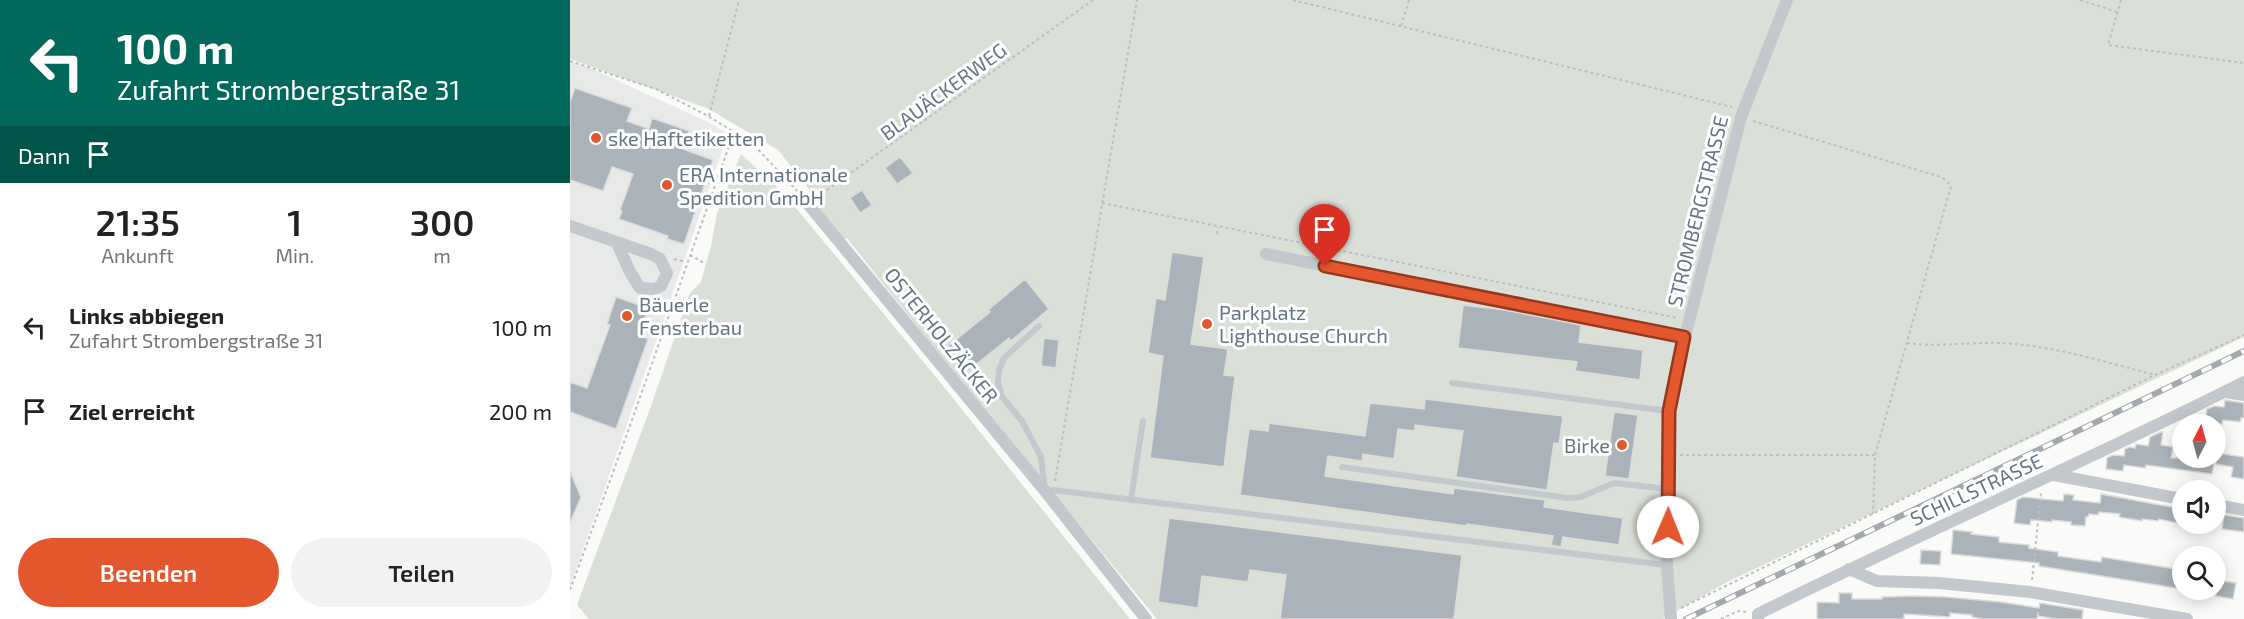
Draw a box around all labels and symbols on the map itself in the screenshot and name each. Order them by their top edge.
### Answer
street label: BLAUÄCKERWEG [875,37,1011,145]
street label: STROMBERGSTRASSE [1662,113,1732,309]
place label: ske Haftetiketten [608,126,764,150]
marker: ske Haftetiketten [589,131,603,145]
place label: ERA Internationale Spedition GmbH [679,162,848,209]
marker: ERA Internationale Spedition GmbH [660,178,674,192]
pin [1299,204,1350,266]
street label: OSTERHOLZÄCKER [880,263,1004,407]
place label: Bäuerle Fensterbau [639,292,742,339]
place label: Parkplatz Lighthouse Church [1219,300,1388,347]
marker: Bäuerle Fensterbau [620,309,634,323]
marker: Parkplatz Lighthouse Church [1200,317,1214,331]
north arrow [2172,414,2226,468]
place label: Birke [1564,433,1610,457]
marker: Birke [1615,438,1629,452]
street label: SCHILLSTRASSE [1906,448,2046,530]
position arrow [1636,495,1700,559]

